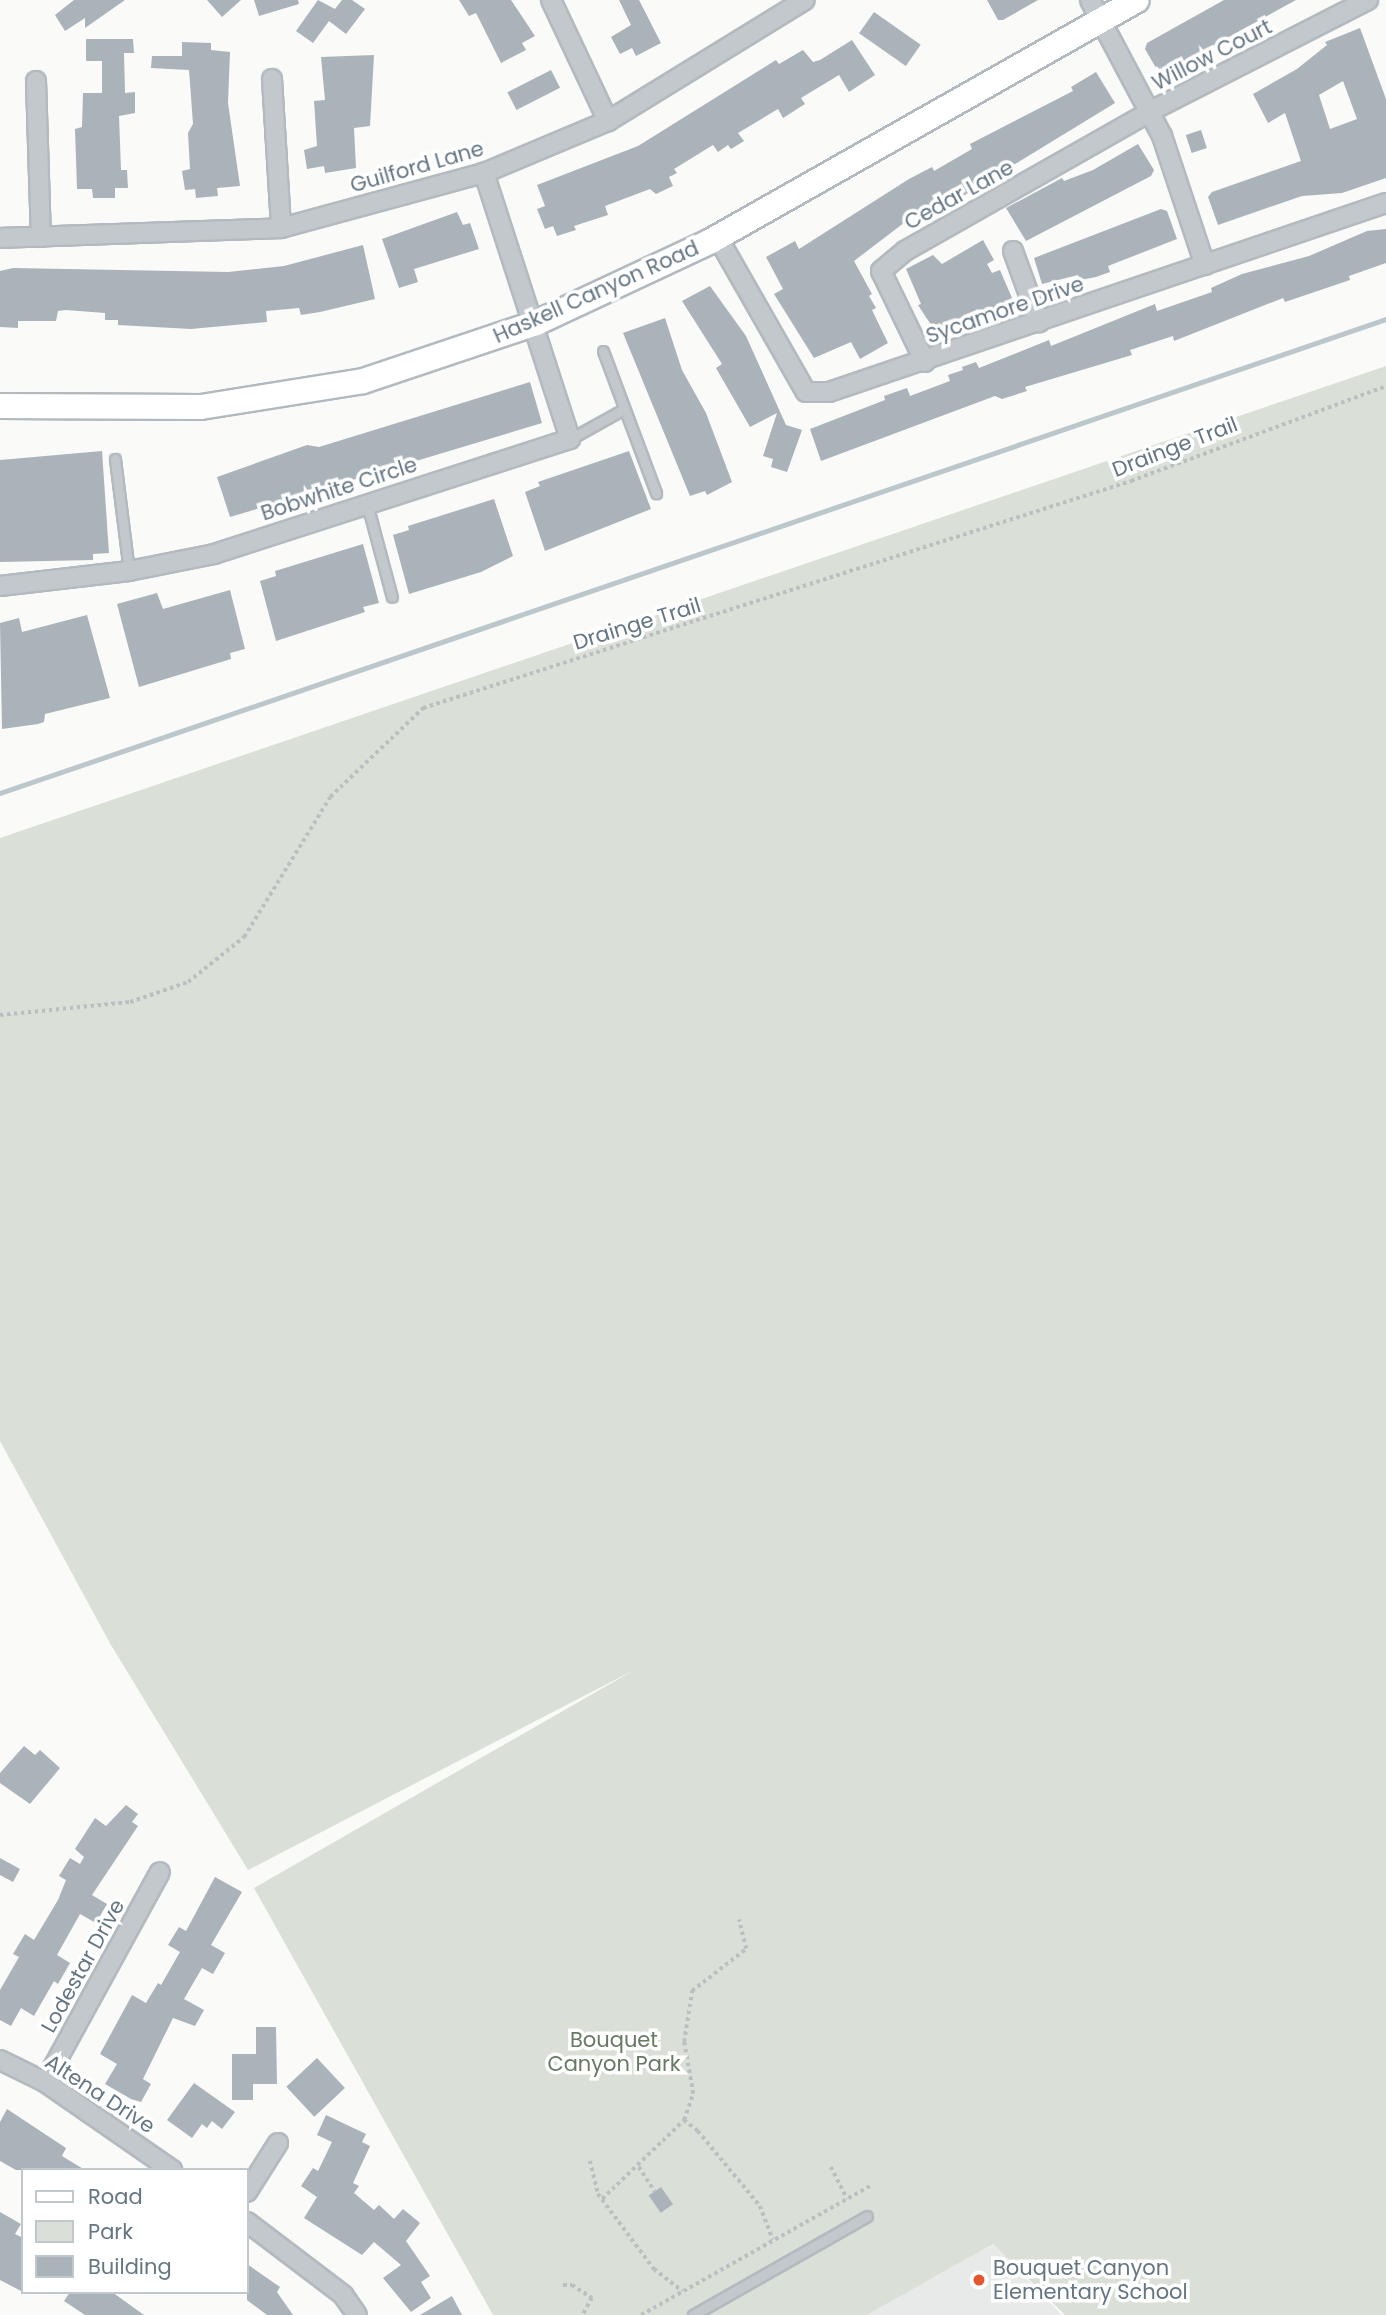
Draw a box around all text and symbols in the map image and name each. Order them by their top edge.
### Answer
street label: Willow Court [1148,14,1276,96]
street label: Guilford Lane [347,136,487,198]
street label: Cedar Lane [900,155,1018,235]
street label: Haskell Canyon Road [489,235,703,349]
street label: Sycamore Drive [923,271,1087,349]
street label: Drainge Trail [1109,412,1241,482]
street label: Bobwhite Circle [258,452,420,526]
street label: Drainge Trail [570,593,704,655]
street label: Lodestar Drive [36,1895,130,2037]
park label: Bouquet Canyon Park [547,2027,681,2077]
street label: Altena Drive [40,2049,160,2139]
legend [21,2168,248,2294]
text: Road [88,2182,143,2211]
text: Park [88,2217,133,2246]
text: Building [88,2252,172,2281]
place label: Bouquet Canyon Elementary School [993,2255,1188,2305]
marker: Bouquet Canyon Elementary School [971,2272,987,2288]

